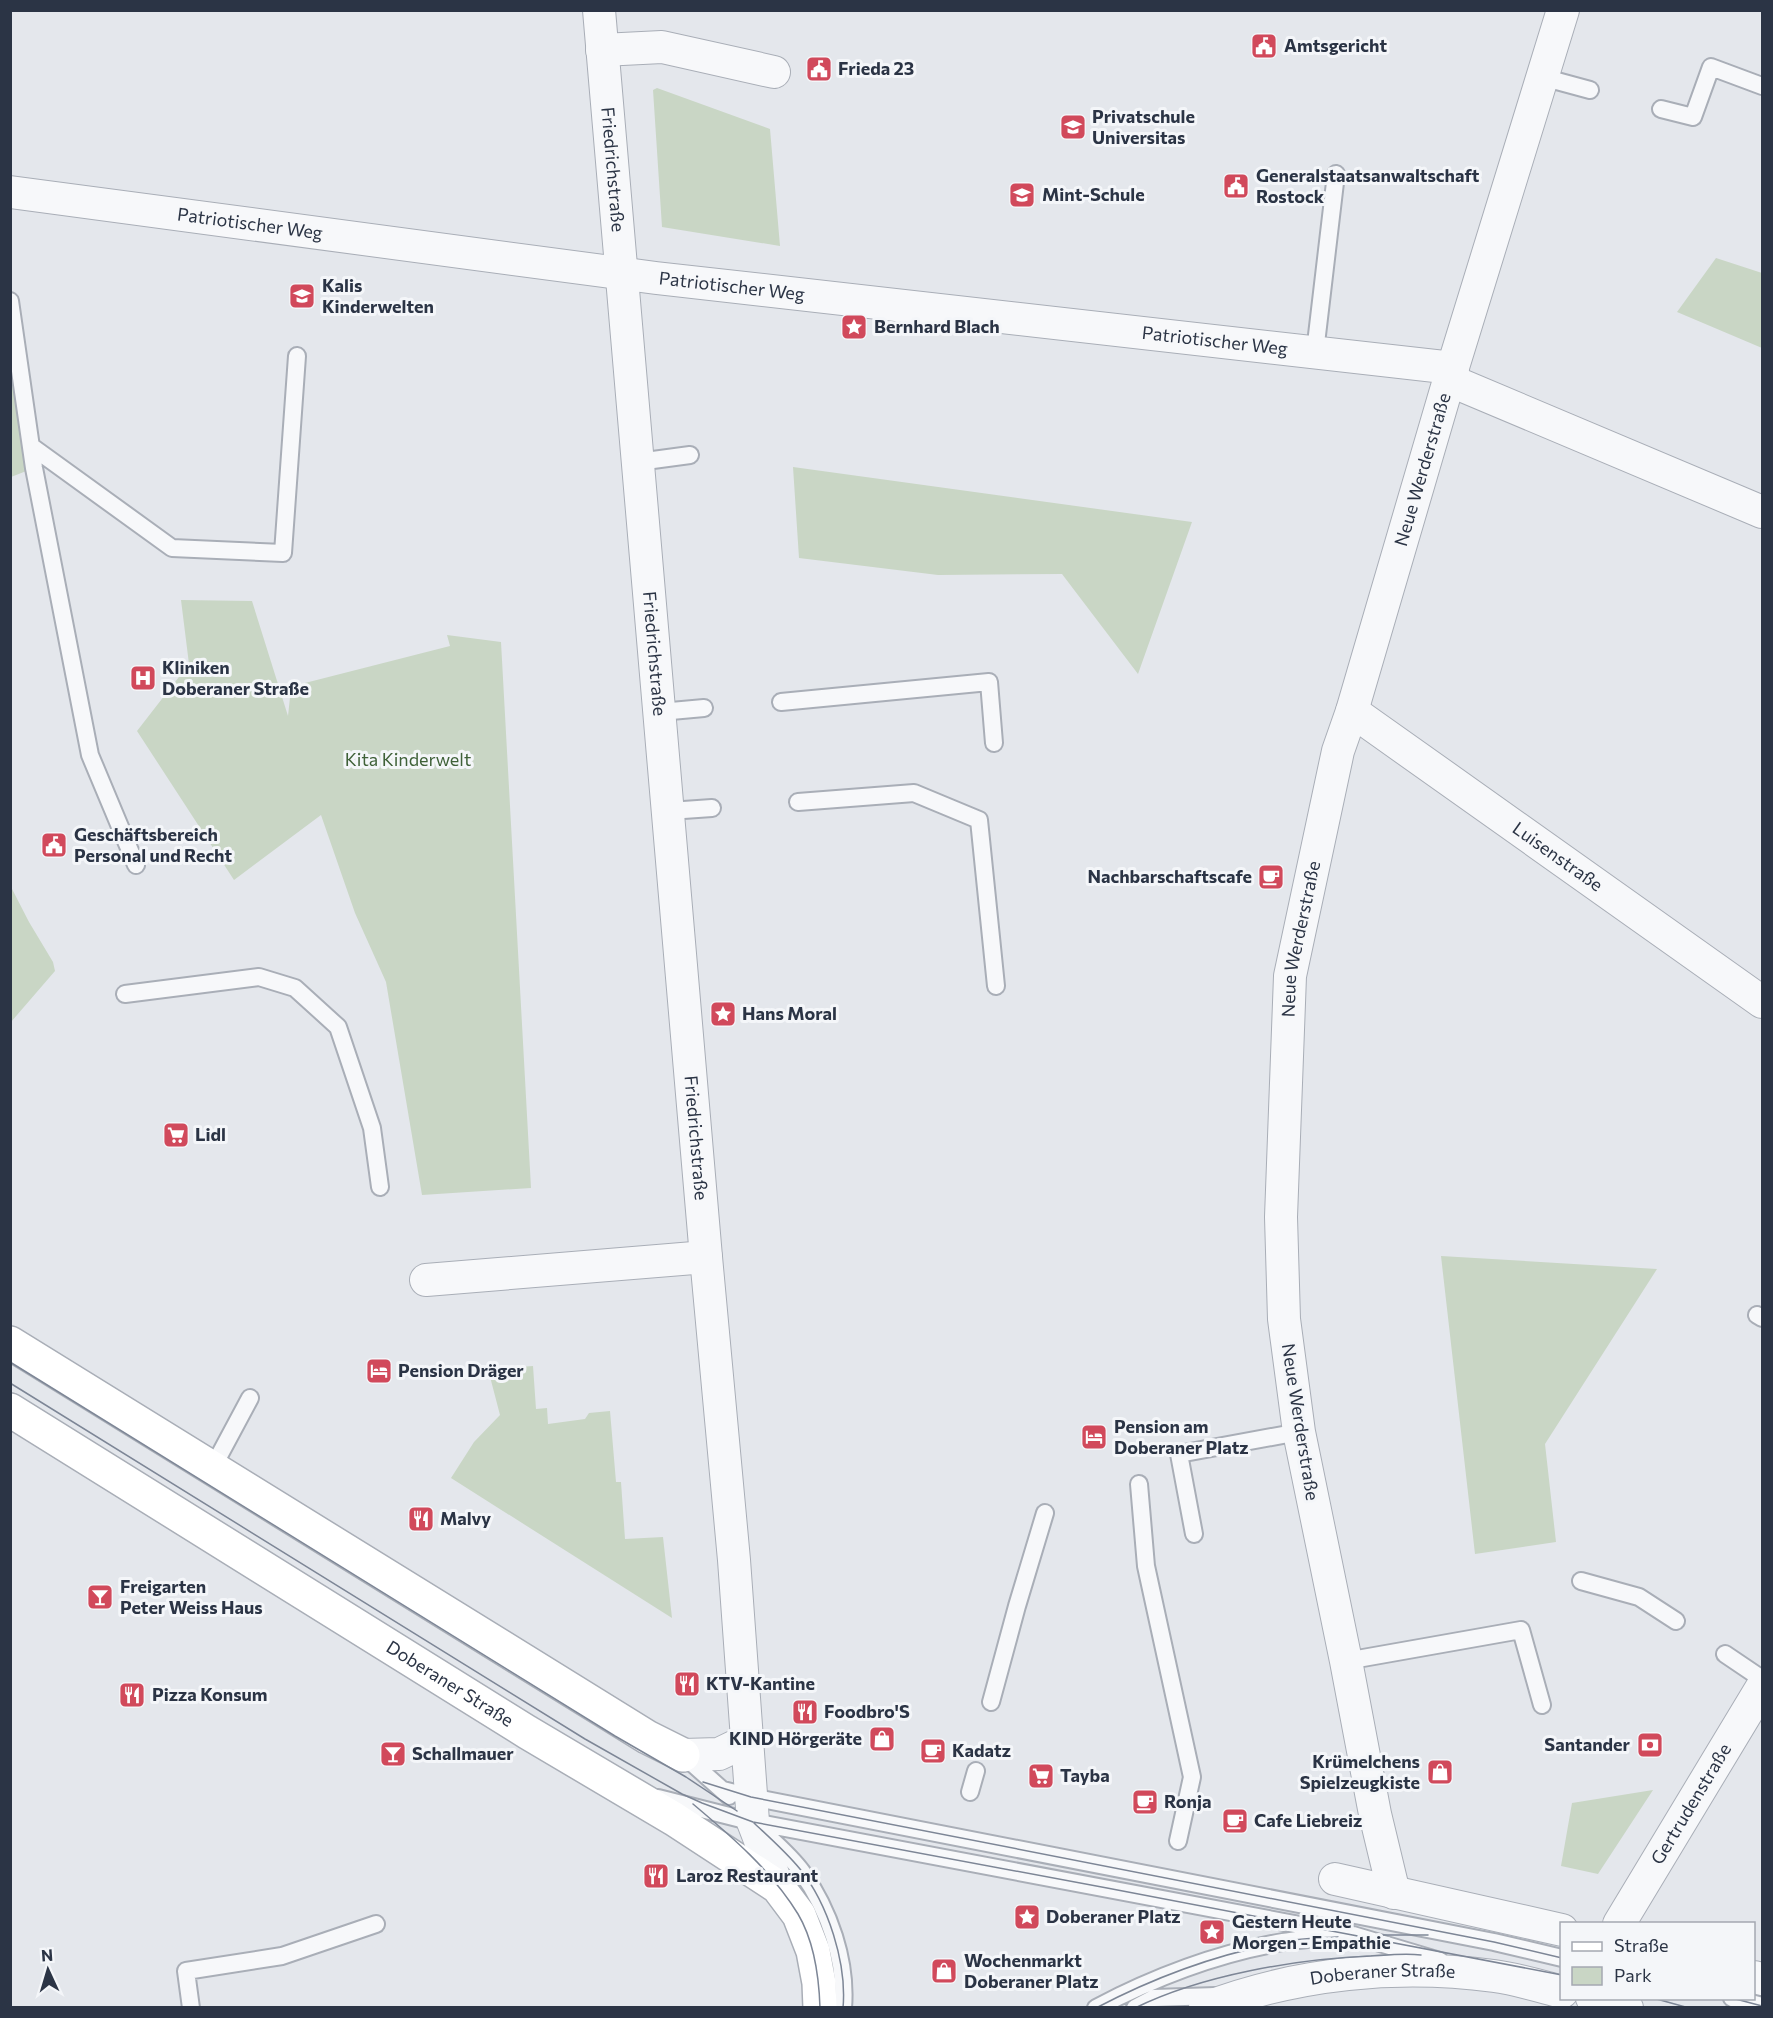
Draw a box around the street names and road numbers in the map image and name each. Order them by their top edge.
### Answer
street label: Friedrichstraße [597,106,630,233]
street label: Patriotischer Weg [176,202,324,244]
street label: Patriotischer Weg [658,266,806,305]
street label: Patriotischer Weg [1141,321,1289,359]
street label: Neue Werderstraße [1389,390,1455,549]
street label: Friedrichstraße [639,590,672,717]
street label: Luisenstraße [1509,817,1607,896]
street label: Neue Werderstraße [1276,859,1324,1018]
street label: Friedrichstraße [680,1074,713,1201]
street label: Neue Werderstraße [1278,1342,1324,1502]
street label: Doberaner Straße [383,1635,518,1731]
street label: Gertrudenstraße [1646,1739,1735,1868]
street label: Doberaner Straße [1308,1959,1456,1989]

